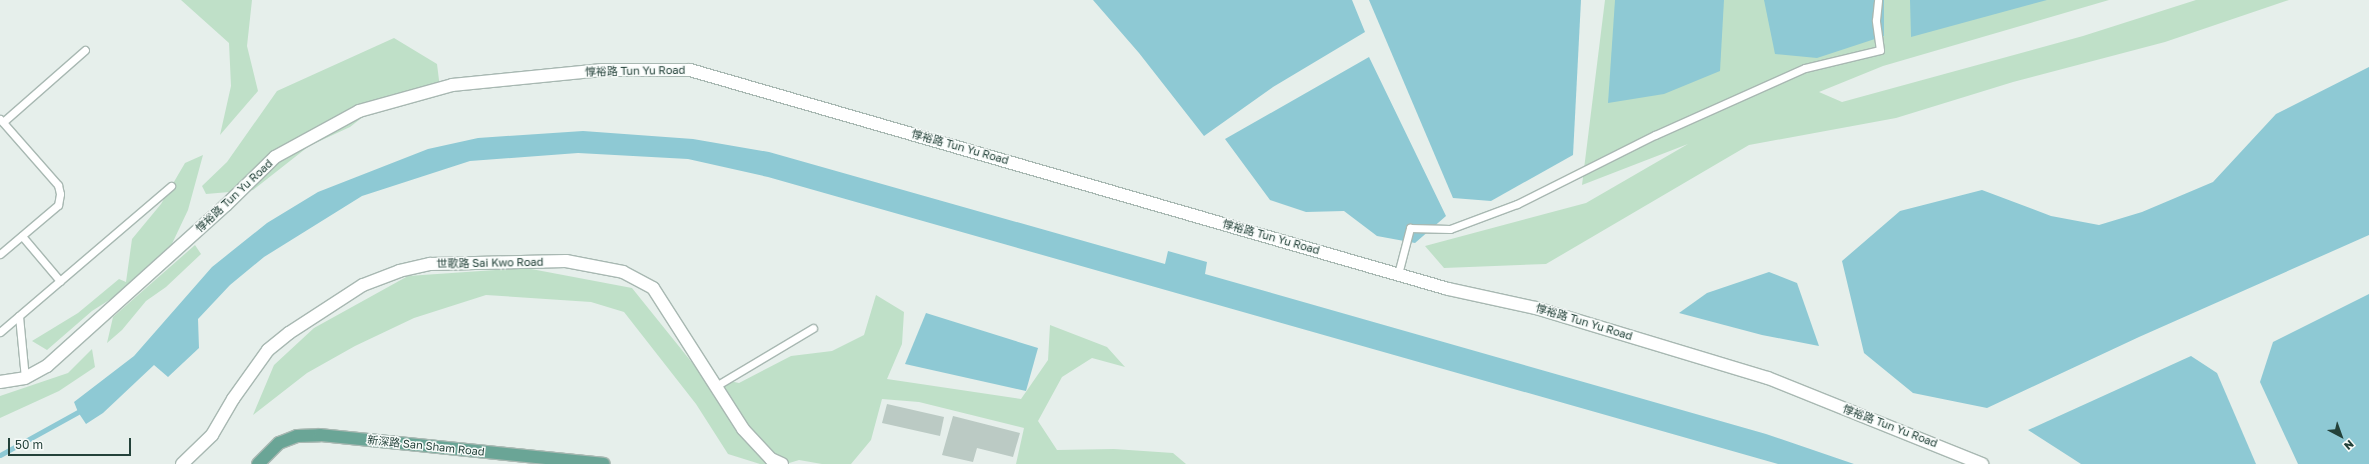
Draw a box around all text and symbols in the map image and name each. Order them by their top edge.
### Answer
street label: 惇裕路 Tun Yu Road [585,64,685,78]
street label: 惇裕路 Tun Yu Road [910,127,1010,167]
street label: 惇裕路 Tun Yu Road [193,157,275,235]
street label: 惇裕路 Tun Yu Road [1221,217,1321,257]
street label: 世歌路 Sai Kwo Road [436,255,544,271]
street label: 惇裕路 Tun Yu Road [1534,301,1634,343]
street label: 惇裕路 Tun Yu Road [1841,402,1939,450]
north arrow [2321,416,2361,456]
scale bar [10,430,133,456]
street label: 新深路 San Sham Road [367,433,485,459]
text: 50 m [15,437,43,452]
text: N [2342,438,2357,453]

